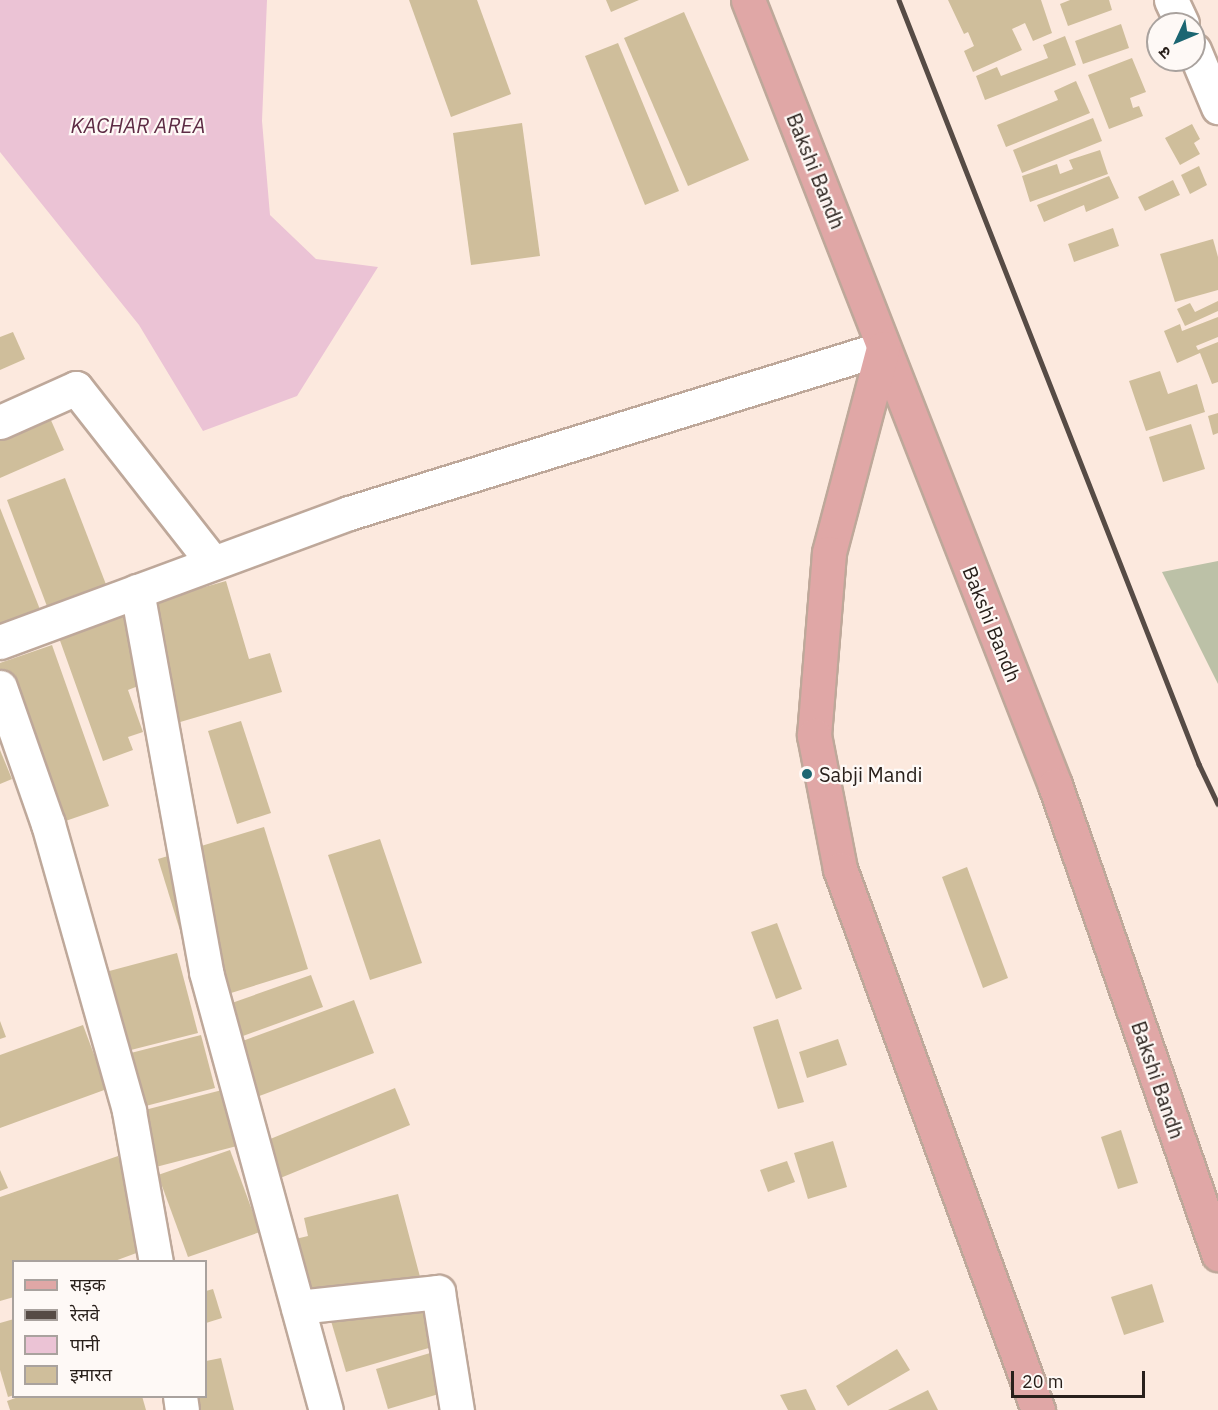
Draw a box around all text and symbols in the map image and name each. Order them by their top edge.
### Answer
north arrow [1146,12,1206,72]
text: उ [1154,43,1175,63]
street label: Bakshi Bandh [782,110,850,232]
water label: KACHAR AREA [70,112,206,138]
street label: Bakshi Bandh [958,563,1026,685]
place label: Sabji Mandi [819,762,922,786]
marker: Sabji Mandi [800,767,814,781]
street label: Bakshi Bandh [1127,1018,1189,1142]
legend [12,1260,207,1398]
text: सड़क [70,1273,106,1296]
text: रेलवे [70,1303,100,1326]
text: पानी [70,1333,100,1356]
scale bar [1014,1359,1148,1397]
text: इमारत [70,1363,112,1386]
text: 20 m [1022,1370,1064,1393]

